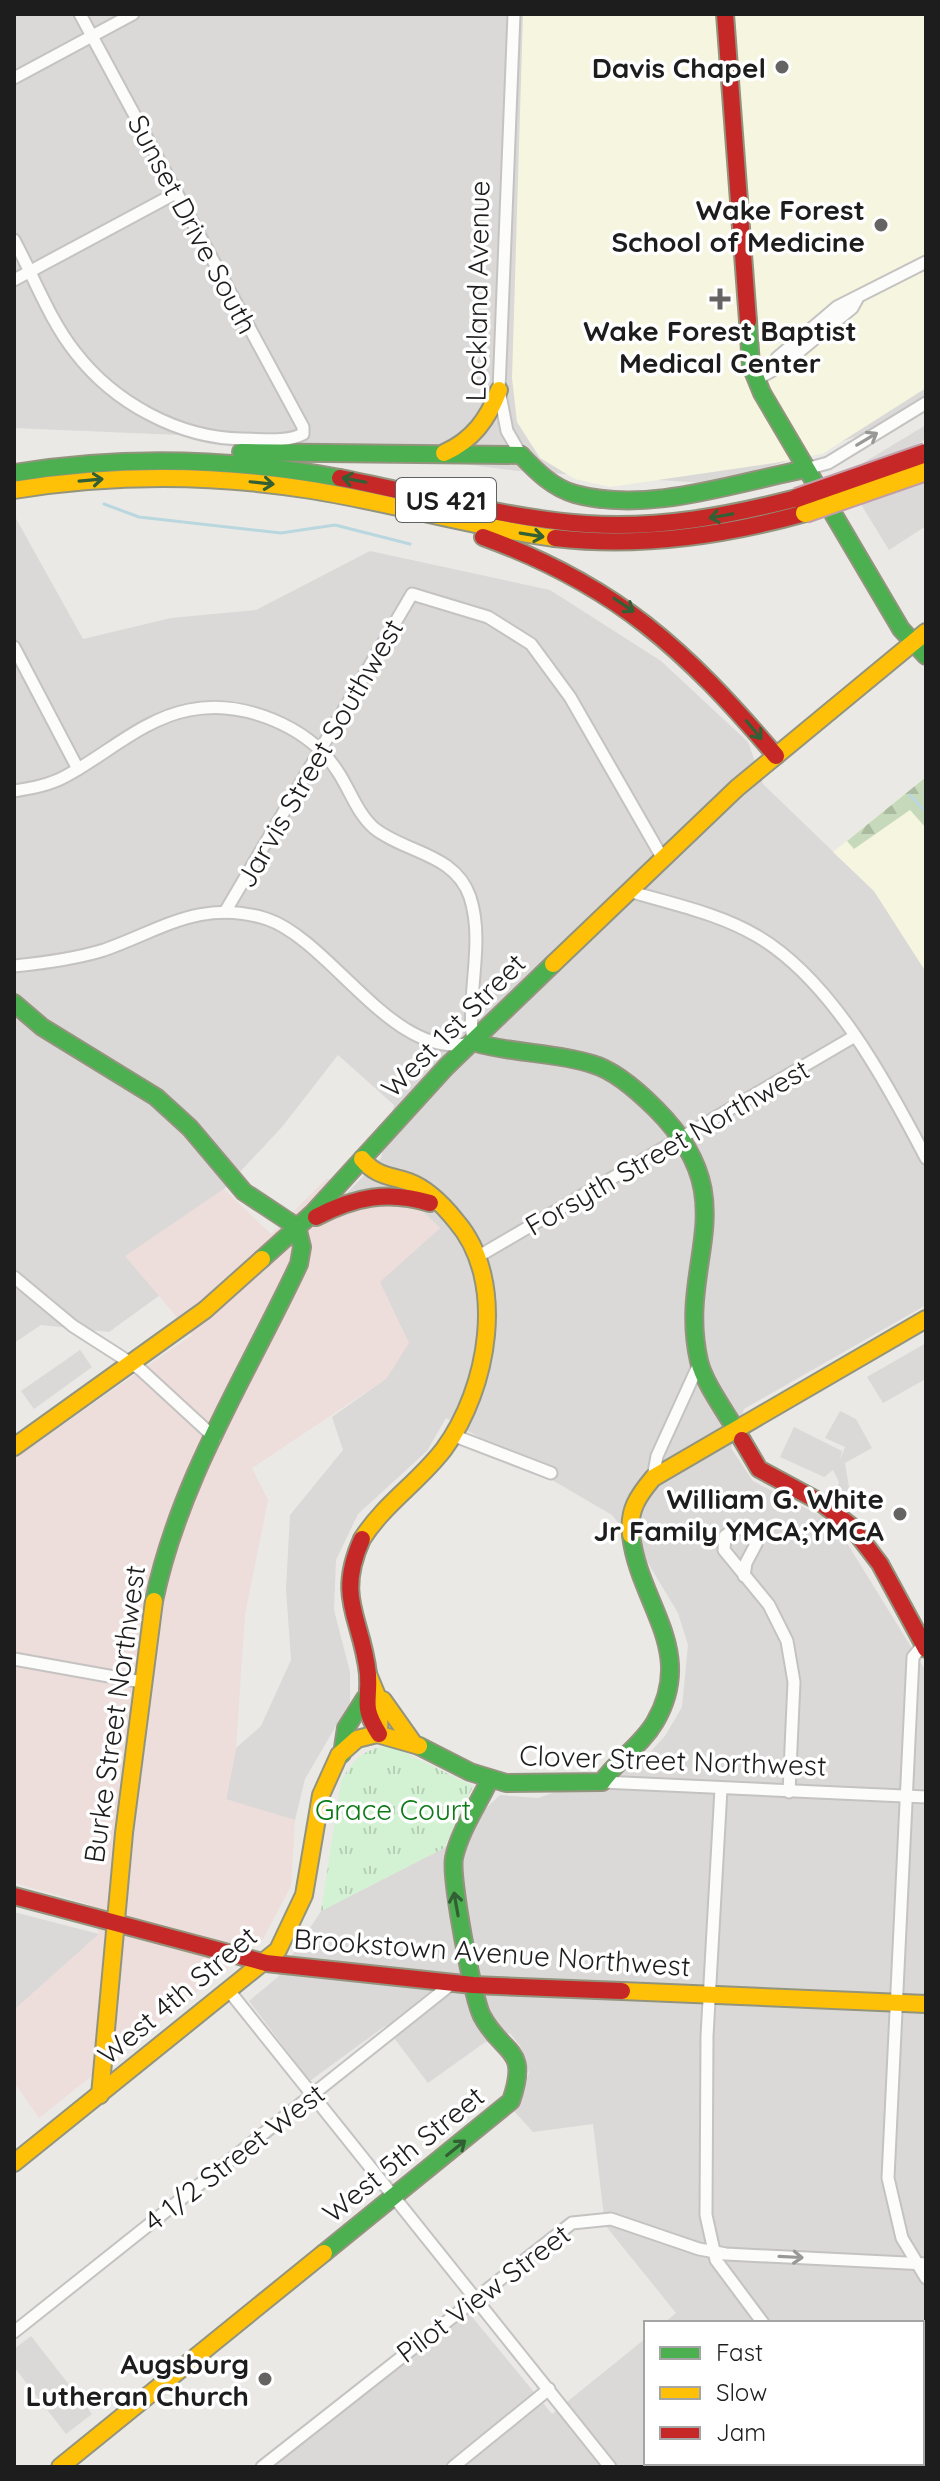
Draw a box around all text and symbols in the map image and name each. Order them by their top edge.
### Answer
place label: Davis Chapel [592,50,766,85]
marker: Davis Chapel [773,58,791,76]
street label: Sunset Drive South [121,109,265,339]
street label: Lockland Avenue [458,180,496,402]
place label: Wake Forest School of Medicine [611,192,865,259]
marker: Wake Forest School of Medicine [872,216,890,234]
marker: Wake Forest Baptist Medical Center [709,288,731,310]
place label: Wake Forest Baptist Medical Center [583,313,857,380]
one-way arrow [855,431,878,447]
one-way arrow [77,472,104,487]
one-way arrow [341,472,367,487]
one-way arrow [248,475,275,490]
road number: US 421 [396,478,496,522]
one-way arrow [709,510,734,525]
one-way arrow [519,528,544,543]
one-way arrow [613,597,635,613]
street label: Jarvis Street Southwest [228,612,410,894]
one-way arrow [746,719,763,740]
street label: West 1st Street [373,945,533,1105]
street label: Forsyth Street Northwest [519,1051,815,1243]
place label: William G. White Jr Family YMCA;YMCA [594,1481,884,1548]
marker: William G. White Jr Family YMCA;YMCA [891,1505,909,1523]
street label: Burke Street Northwest [76,1563,152,1865]
street label: Clover Street Northwest [519,1737,827,1783]
park label: Grace Court [315,1792,471,1827]
one-way arrow [448,1892,463,1917]
street label: West 4th Street [90,1918,264,2072]
street label: Brookstown Avenue Northwest [292,1921,692,1983]
street label: 4 1/2 Street West [137,2076,331,2238]
street label: West 5th Street [315,2078,491,2230]
one-way arrow [445,2140,466,2158]
street label: Pilot View Street [389,2216,577,2370]
one-way arrow [777,2250,804,2265]
legend [644,2321,924,2465]
text: Fast [716,2337,763,2367]
place label: Augsburg Lutheran Church [26,2346,249,2413]
marker: Augsburg Lutheran Church [256,2370,274,2388]
text: Slow [716,2377,767,2407]
text: Jam [716,2417,766,2447]

